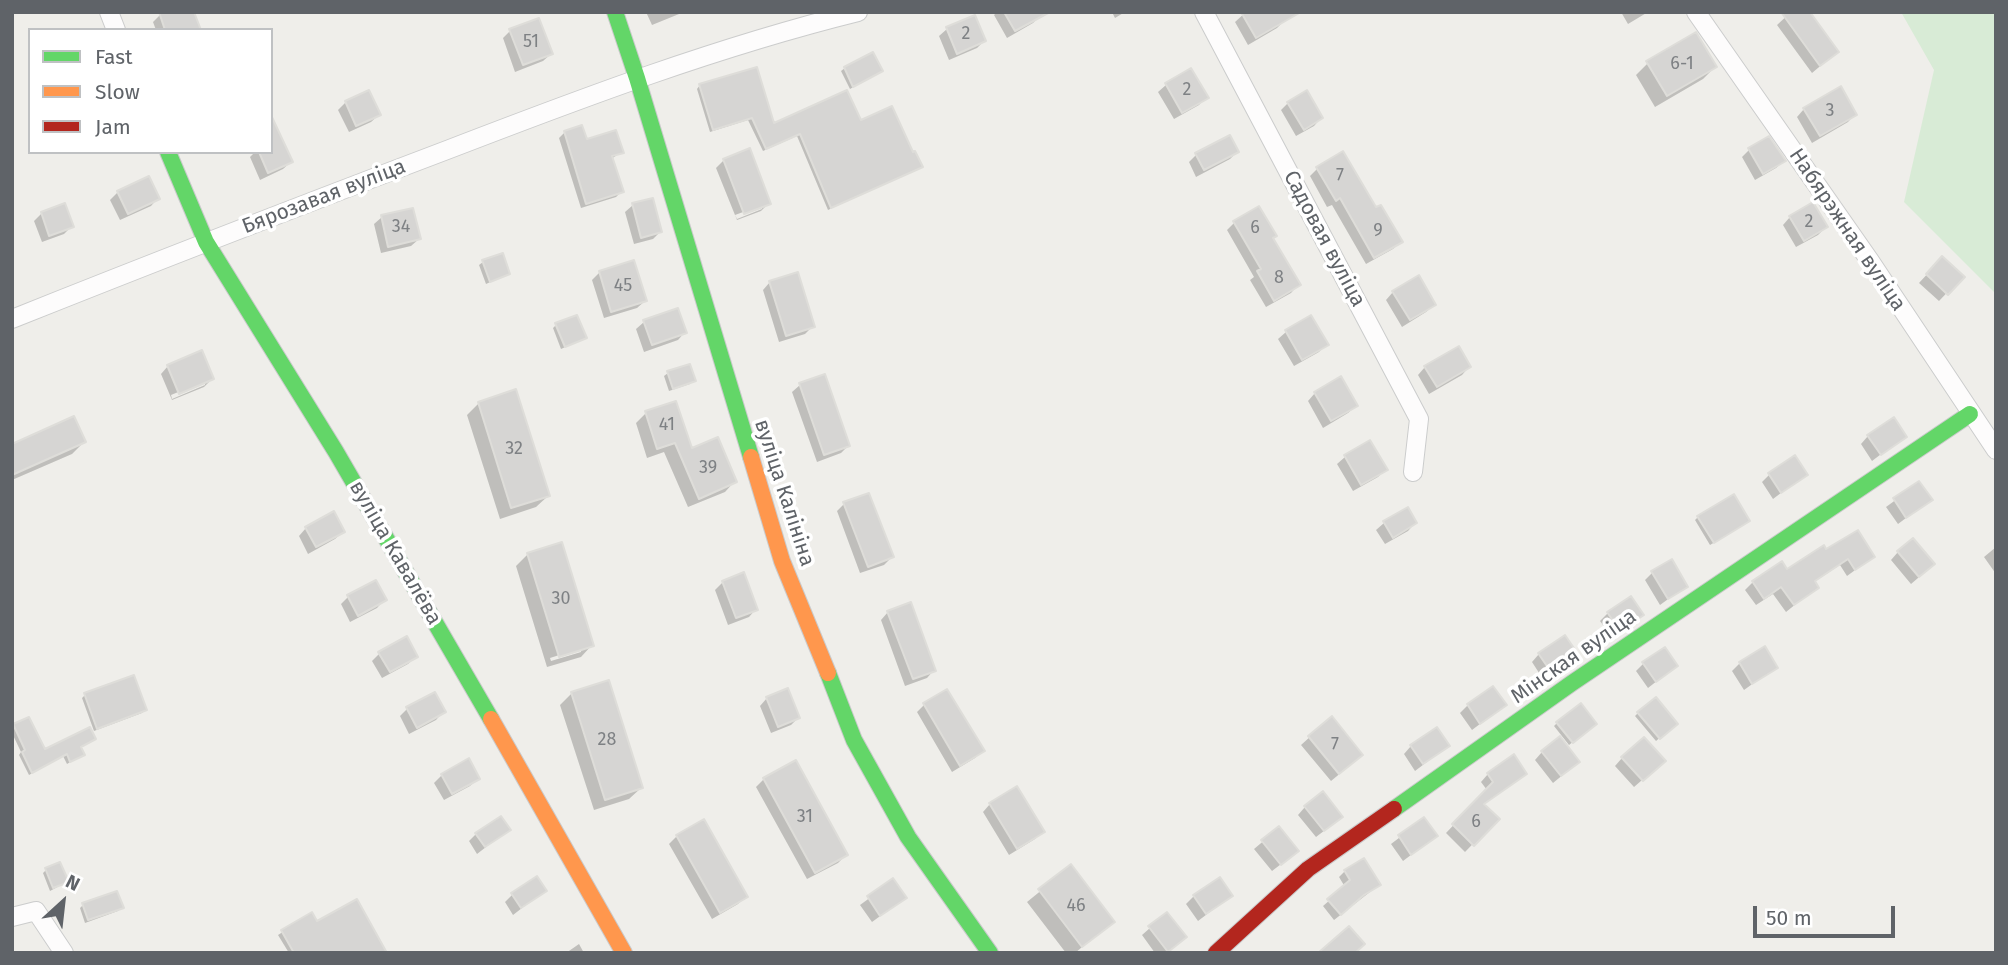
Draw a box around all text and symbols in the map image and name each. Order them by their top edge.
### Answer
house number: 2 [962,23,970,45]
legend [28,28,273,154]
house number: 51 [523,31,539,53]
text: Fast [95,44,133,70]
house number: 6-1 [1670,53,1694,75]
text: Slow [95,79,140,105]
house number: 2 [1183,79,1191,101]
house number: 3 [1826,100,1834,122]
text: Jam [95,114,131,140]
street label: Набярэжная вуліца [1783,144,1911,316]
street label: Бярозавая вуліца [239,154,409,240]
house number: 7 [1336,165,1344,187]
street label: Садовая вуліца [1278,167,1370,311]
house number: 2 [1805,211,1813,233]
house number: 34 [392,216,410,238]
house number: 6 [1250,217,1260,239]
house number: 9 [1373,220,1383,242]
house number: 8 [1274,267,1284,289]
house number: 45 [614,275,632,297]
house number: 41 [659,414,675,436]
street label: вуліца Калініна [748,416,820,570]
house number: 32 [505,438,523,460]
house number: 39 [699,457,717,479]
street label: вуліца Кавалёва [344,476,446,630]
house number: 30 [551,588,571,610]
street label: Мінская вуліца [1506,604,1642,710]
house number: 28 [598,729,616,751]
house number: 7 [1331,734,1339,756]
house number: 31 [797,806,813,828]
house number: 6 [1471,811,1481,833]
north arrow [28,867,98,937]
text: N [62,870,84,896]
scale bar [1756,892,1898,936]
house number: 46 [1066,895,1086,917]
text: 50 m [1766,905,1812,931]

